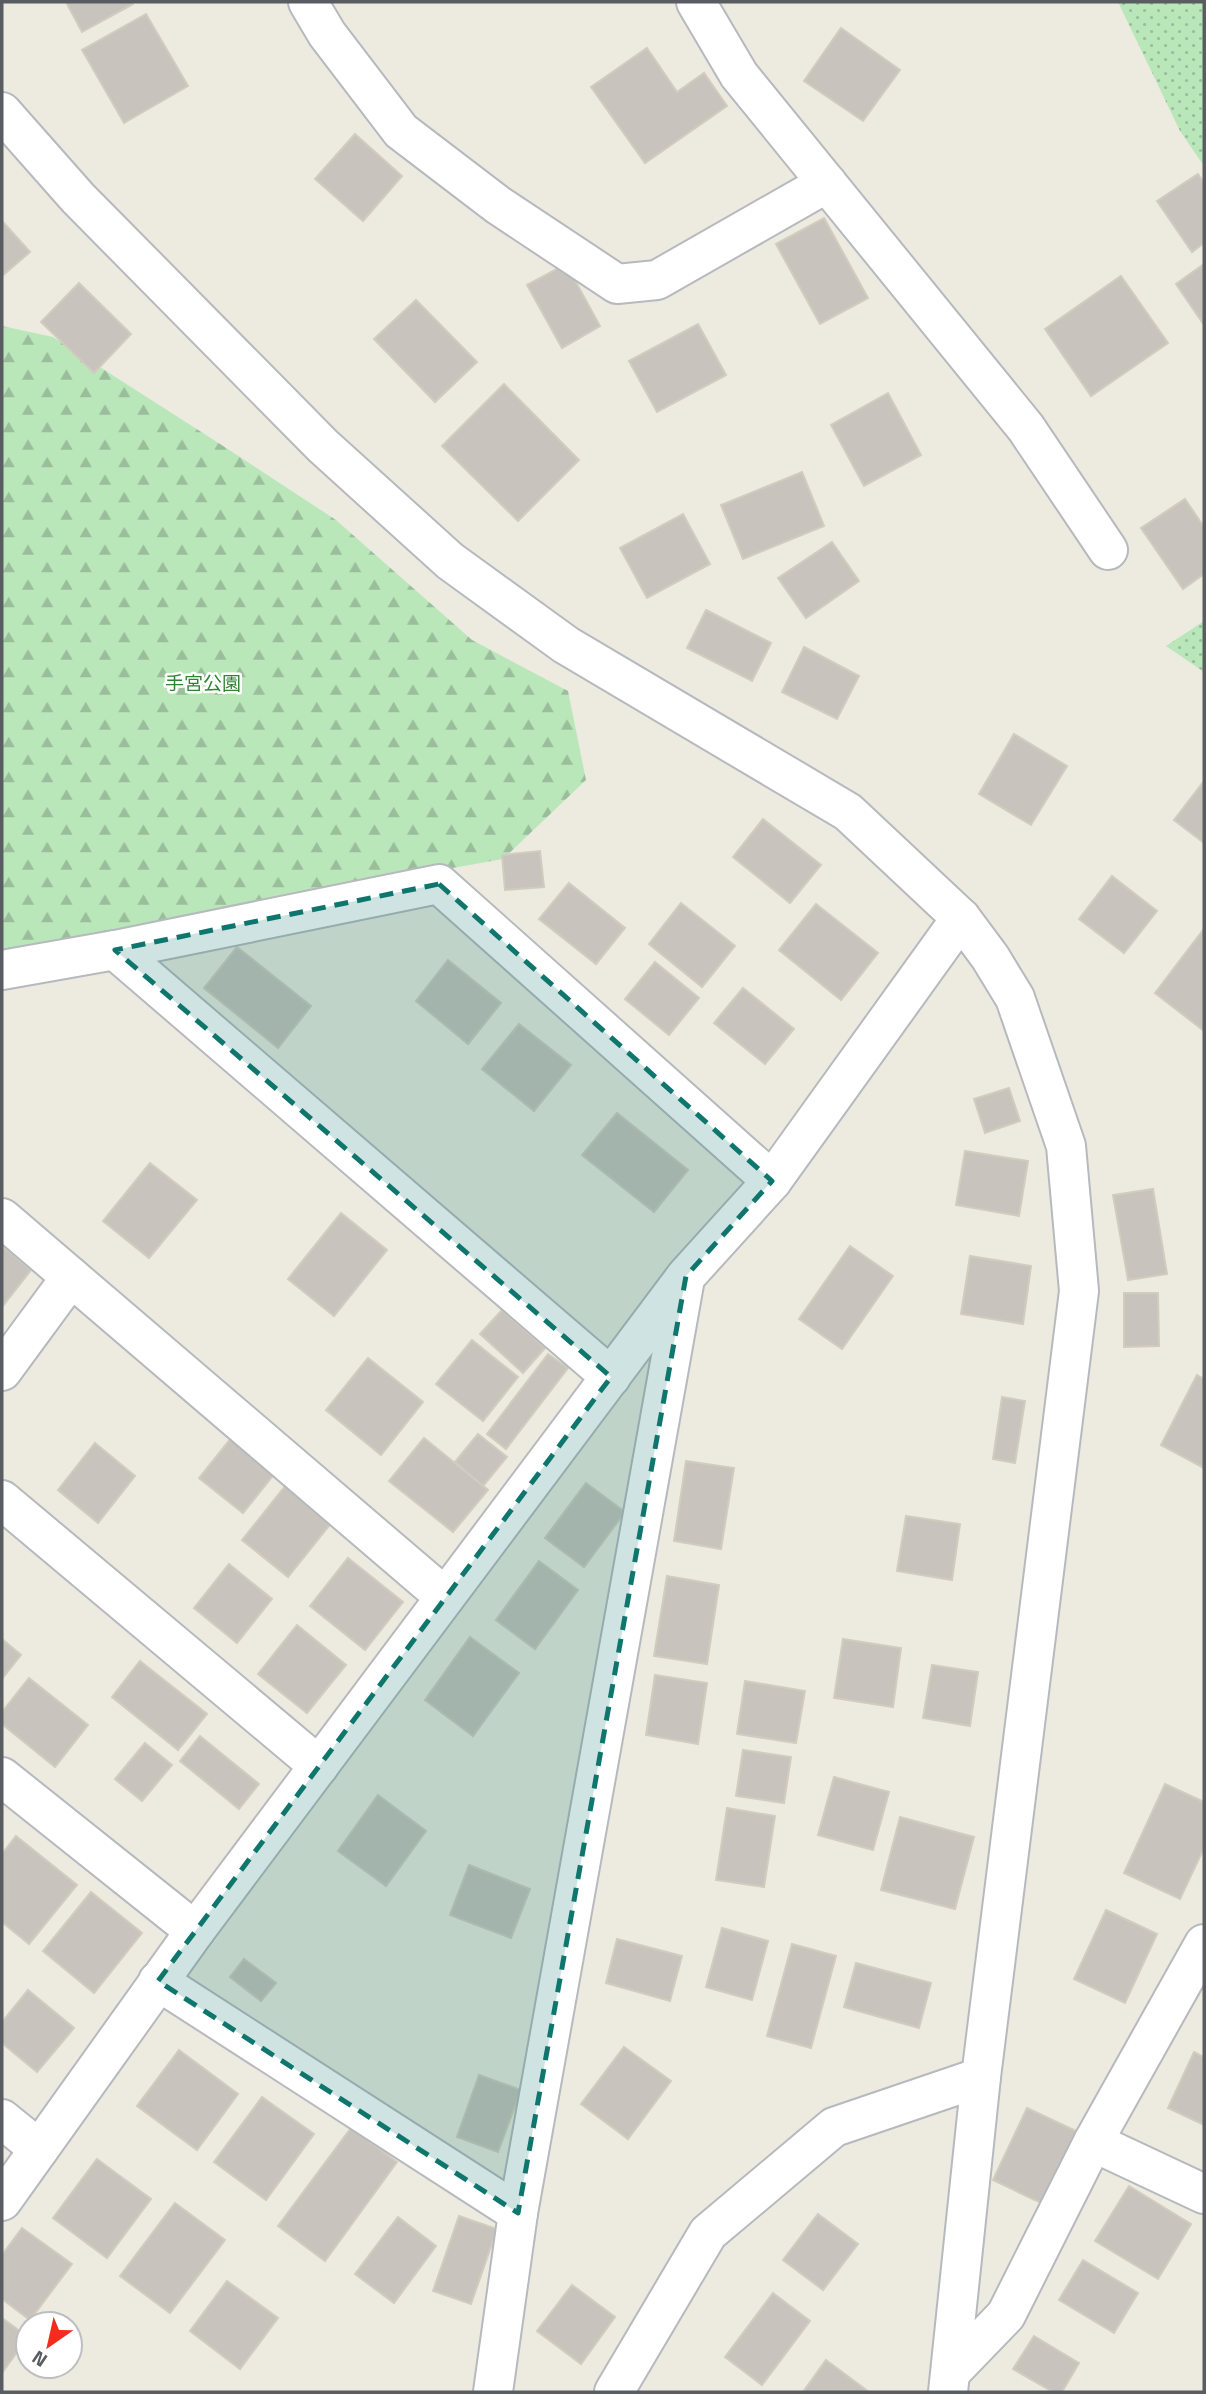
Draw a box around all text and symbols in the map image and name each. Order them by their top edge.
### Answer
park label: 手宮公園 [165,668,241,697]
north arrow [14,2310,84,2380]
text: N [26,2344,53,2375]

